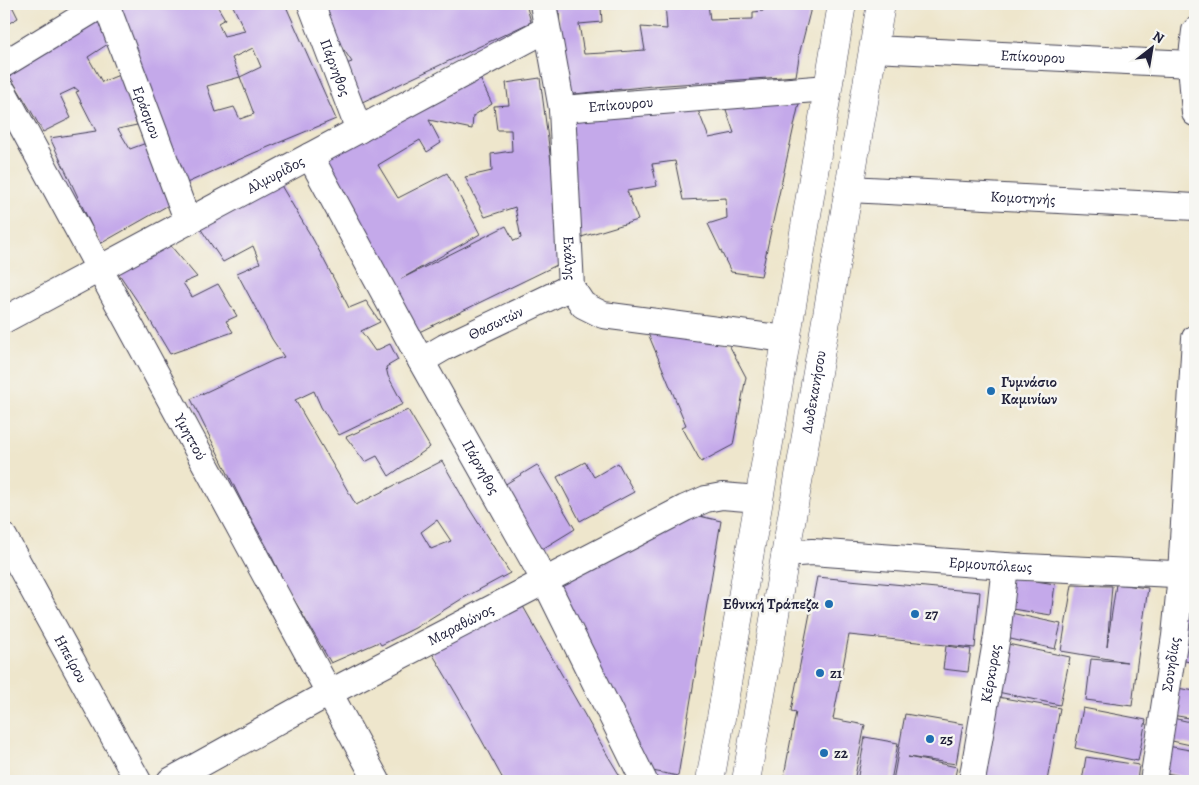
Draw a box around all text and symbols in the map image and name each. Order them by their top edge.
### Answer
north arrow [1126,22,1176,72]
text: N [1149,27,1168,48]
street label: Πάρνηθος [315,36,355,99]
street label: Επίκουρου [1000,45,1066,68]
street label: Εράσμου [128,83,166,142]
street label: Επίκουρου [588,92,654,117]
street label: Αλμυρίδος [242,151,308,199]
street label: Κομοτηνής [990,186,1056,210]
street label: Εκάλης [558,235,581,281]
street label: Θασωτών [465,301,527,344]
street label: Δωδεκανήσου [797,349,831,435]
place label: Γυμνάσιο Καμινίων [1001,372,1057,409]
marker: Γυμνάσιο Καμινίων [985,385,997,397]
street label: Υμηττού [169,409,211,464]
street label: Πάρνηθος [457,436,504,498]
street label: Ερμουπόλεως [948,552,1033,577]
place label: Εθνική Τράπεζα [723,594,819,614]
marker: Εθνική Τράπεζα [823,598,835,610]
street label: Μαραθώνος [424,599,497,650]
place label: z7 [925,604,939,624]
marker: z7 [909,608,921,620]
street label: Ηπείρου [50,631,92,687]
street label: Σουηδίας [1157,636,1185,693]
street label: Κέρκυρας [976,643,1005,704]
place label: z1 [830,663,843,683]
marker: z1 [814,667,826,679]
place label: z5 [940,729,953,749]
marker: z5 [924,733,936,745]
place label: z2 [834,743,849,763]
marker: z2 [818,747,830,759]

